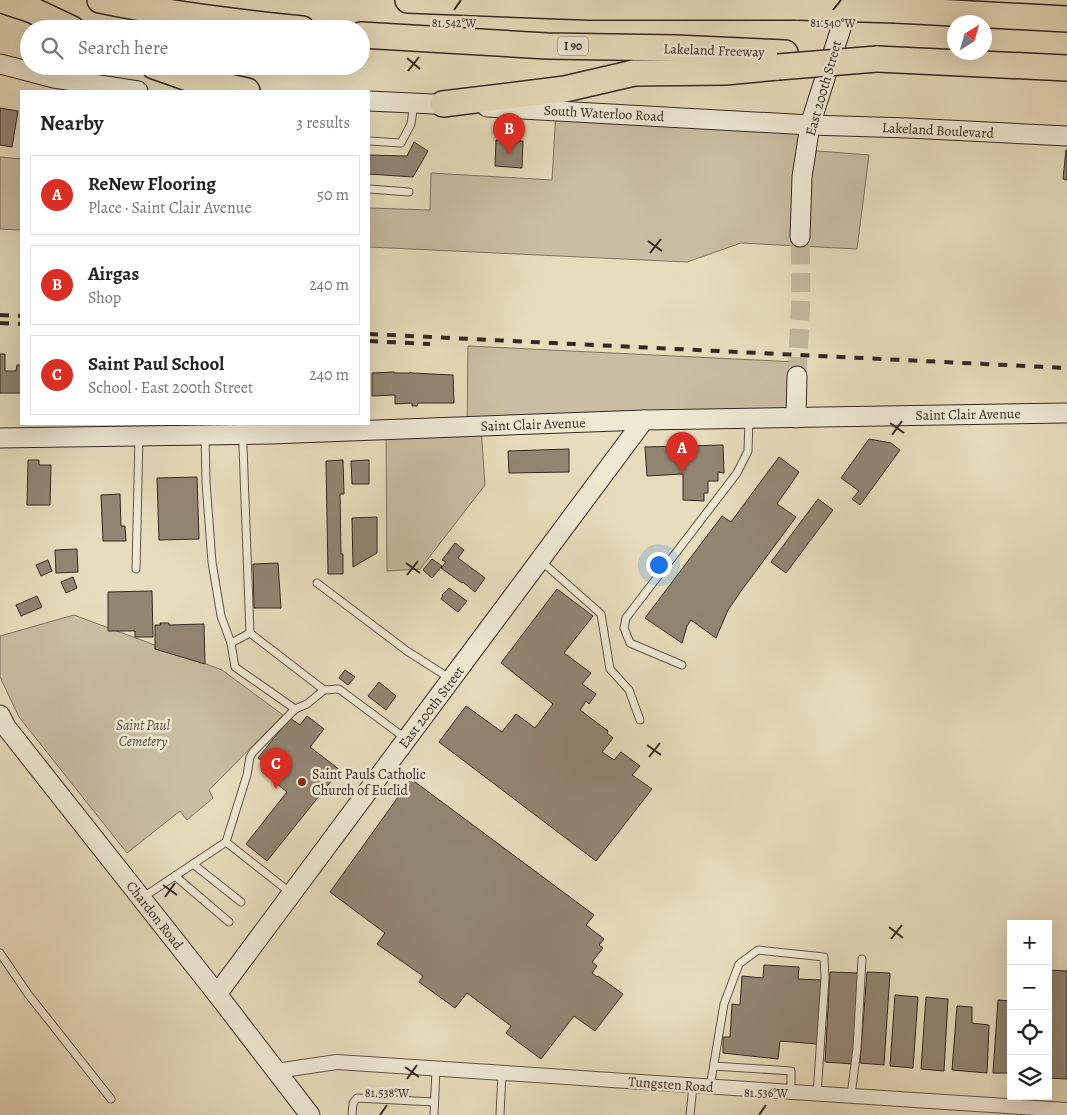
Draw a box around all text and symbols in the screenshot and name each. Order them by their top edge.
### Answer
text: 81.542°W [432,15,477,31]
text: 81.540°W [810,15,857,31]
north arrow [947,15,992,60]
search box [20,20,370,75]
icon: search [38,34,66,62]
text: Search here [78,35,168,61]
road number: I 90 [558,36,588,56]
street label: East 200th Street [801,38,846,138]
street label: Lakeland Freeway [663,39,766,62]
street label: South Waterloo Road [543,101,665,126]
text: Nearby [40,109,103,137]
text: 3 results [296,112,350,134]
pin: B [493,113,525,154]
street label: Lakeland Boulevard [881,118,995,143]
text: ReNew Flooring [88,171,216,197]
text: A [52,184,62,206]
text: 50 m [317,184,349,206]
text: Place · Saint Clair Avenue [88,197,252,219]
text: Airgas [88,261,139,287]
text: B [52,274,62,296]
text: 240 m [309,274,349,296]
text: Shop [88,287,121,309]
text: Saint Paul School [88,351,224,377]
text: C [52,364,62,386]
text: 240 m [309,364,349,386]
text: School · East 200th Street [88,377,253,399]
street label: Saint Clair Avenue [915,404,1021,425]
street label: Saint Clair Avenue [480,413,586,436]
pin: A [666,432,698,473]
your location [646,552,672,578]
street label: East 200th Street [394,662,469,752]
park label: Saint Paul Cemetery [116,716,170,751]
pin: C [260,748,292,789]
place label: Saint Pauls Catholic Church of Euclid [312,765,426,800]
marker: Saint Pauls Catholic Church of Euclid [296,776,308,788]
street label: Chardon Road [122,877,188,954]
map controls [1007,920,1052,1100]
button: + [1007,920,1052,965]
button: − [1007,965,1052,1010]
button: locate [1007,1010,1052,1055]
button: layers [1007,1055,1052,1100]
street label: Tungsten Road [628,1072,715,1097]
text: 81.538°W [365,1085,410,1101]
text: 81.536°W [744,1085,789,1101]

